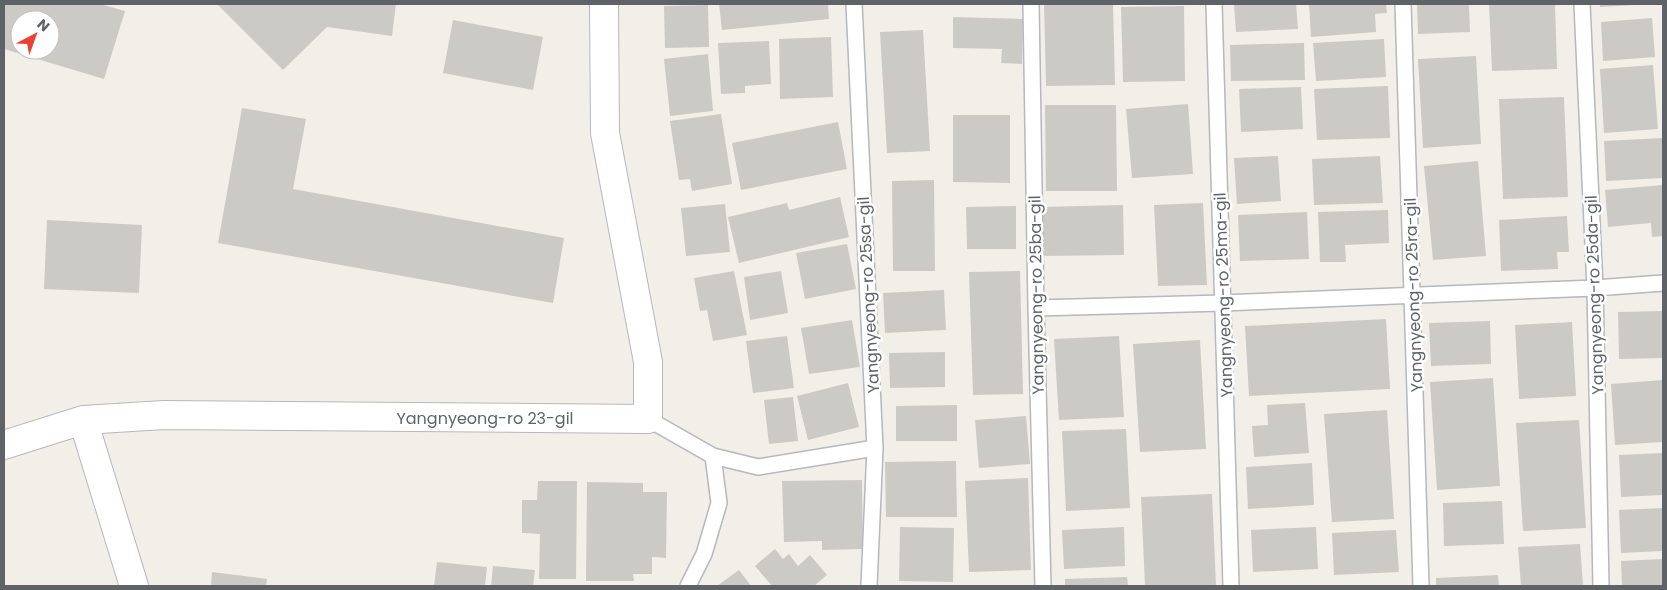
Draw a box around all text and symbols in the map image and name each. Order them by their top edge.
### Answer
north arrow [10,10,60,60]
text: N [33,14,54,36]
street label: Yangnyeong-ro 25ma-gil [1208,192,1239,398]
street label: Yangnyeong-ro 25ba-gil [1023,195,1050,395]
street label: Yangnyeong-ro 25da-gil [1580,195,1609,395]
street label: Yangnyeong-ro 25sa-gil [852,196,885,394]
street label: Yangnyeong-ro 25ra-gil [1399,197,1428,393]
street label: Yangnyeong-ro 23-gil [396,407,574,430]

